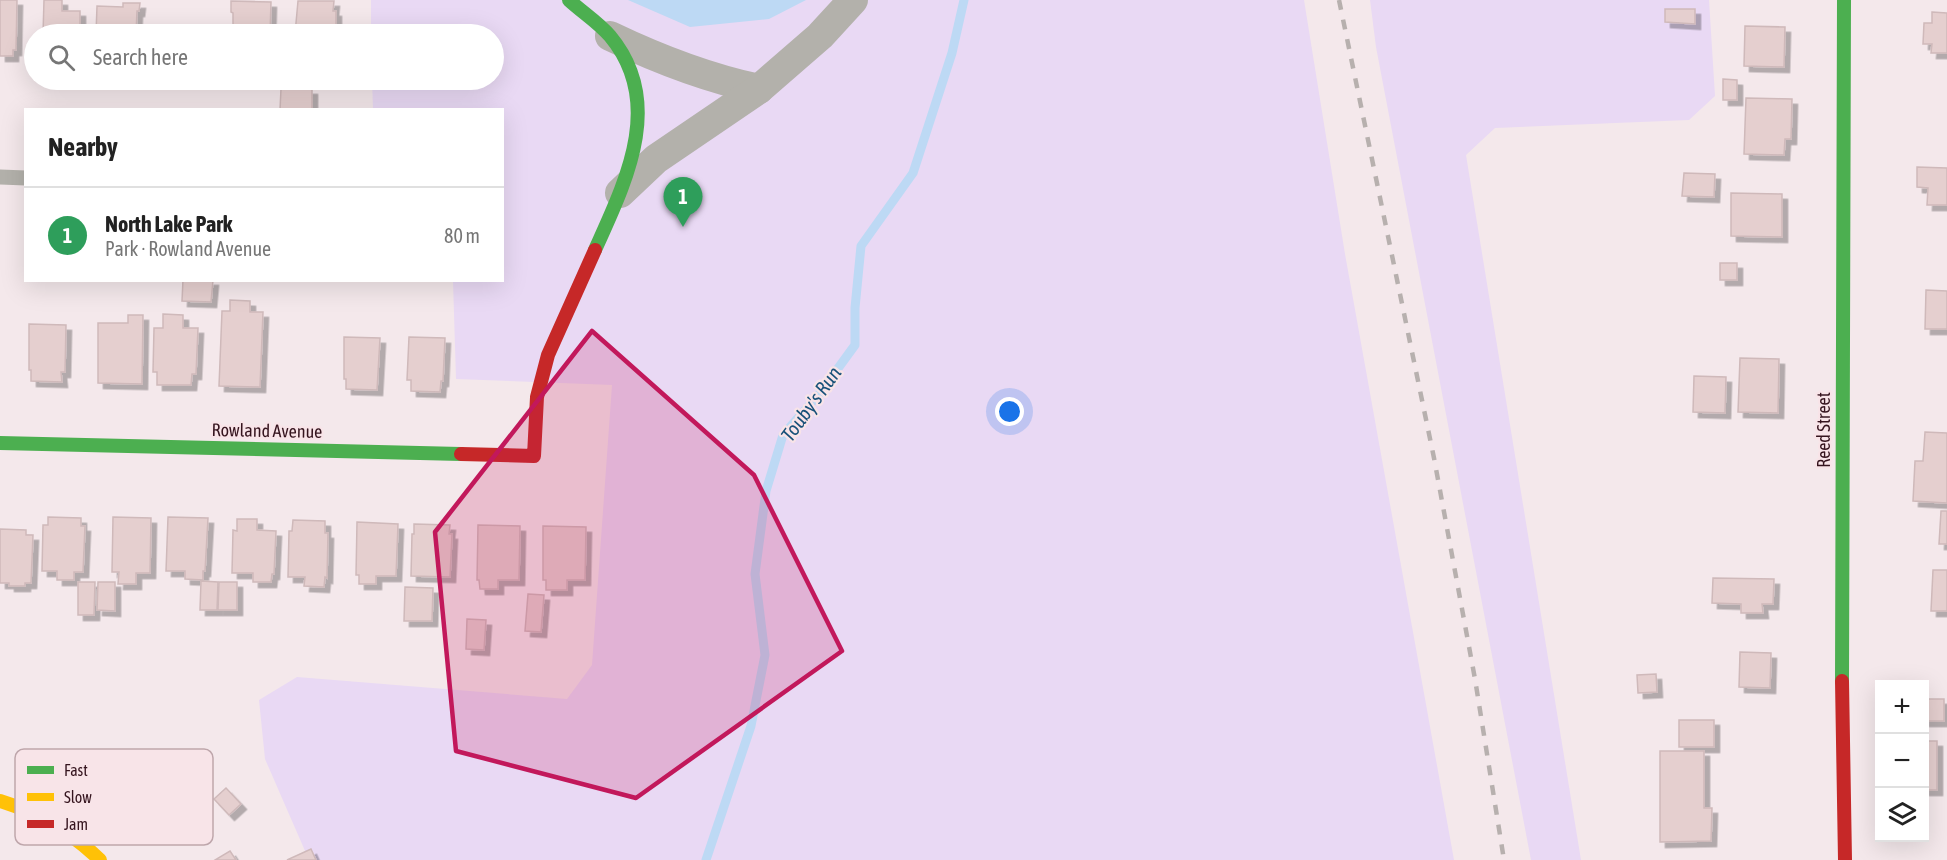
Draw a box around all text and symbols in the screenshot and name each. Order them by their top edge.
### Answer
search box [24,24,504,90]
icon: search [45,41,78,74]
text: Search here [93,44,188,70]
text: Nearby [48,132,118,162]
pin: 1 [664,178,702,227]
text: North Lake Park [105,211,232,237]
text: 1 [63,224,72,247]
text: 80 m [444,224,480,247]
text: Park · Rowland Avenue [105,237,271,260]
water label: Touby's Run [776,362,846,446]
street label: Reed Street [1813,392,1834,468]
your location [995,397,1024,426]
street label: Rowland Avenue [211,419,323,442]
map controls [1875,680,1929,842]
button: + [1875,680,1929,734]
button: − [1875,734,1929,788]
legend [15,749,213,845]
text: Fast [64,761,88,779]
text: Slow [64,788,92,806]
button: layers [1875,788,1929,842]
text: Jam [64,815,88,833]

